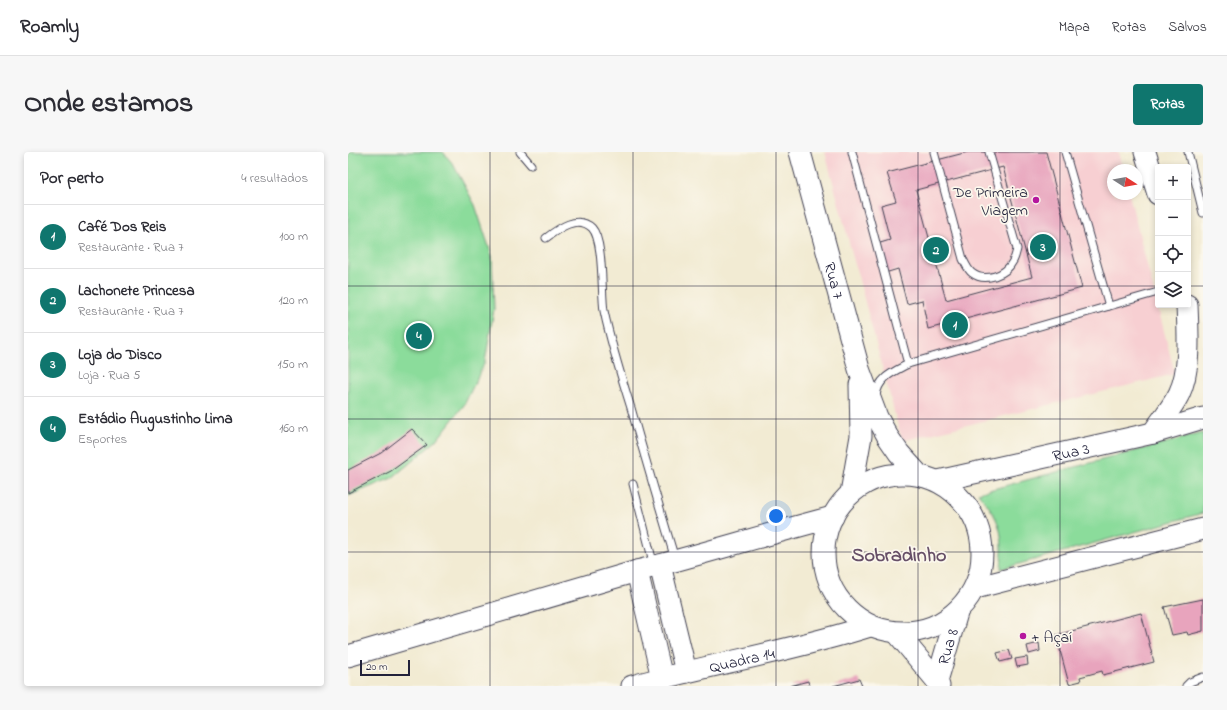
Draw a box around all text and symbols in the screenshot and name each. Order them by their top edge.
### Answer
text: Roamly [20,14,79,41]
text: Mapa [1059,17,1090,38]
text: Rotas [1112,17,1146,38]
text: Salvos [1168,17,1207,38]
text: Onde estamos [24,84,193,125]
button: Rotas [1133,84,1203,125]
north arrow [1107,164,1143,200]
map controls [1155,164,1191,308]
button: + [1155,164,1191,200]
text: Por perto [40,166,104,191]
text: 4 resultados [241,169,308,188]
place label: De Primeira Viagem [952,181,1028,223]
marker: De Primeira Viagem [1031,195,1041,205]
button: − [1155,200,1191,236]
text: Café Dos Reis [78,216,166,238]
text: 1 [51,227,55,246]
text: 100 m [279,227,308,246]
pin: 3 [1030,232,1056,262]
pin: 2 [923,235,949,265]
button: locate [1155,236,1191,272]
text: Restaurante · Rua 7 [78,238,184,257]
street label: Rua 7 [817,260,850,302]
button: layers [1155,272,1191,308]
text: Lachonete Princesa [78,280,195,302]
text: 2 [50,291,56,310]
text: 120 m [278,291,308,310]
text: Restaurante · Rua 7 [78,302,184,321]
pin: 1 [942,310,968,340]
pin: 4 [406,321,432,351]
text: Loja do Disco [78,344,162,366]
text: 3 [50,355,56,374]
text: 150 m [277,355,308,374]
text: Loja · Rua 5 [78,366,141,385]
text: Estádio Augustinho Lima [78,408,233,430]
text: 4 [50,419,56,438]
text: 160 m [279,419,308,438]
text: Esportes [78,430,127,449]
street label: Rua 3 [1050,438,1092,469]
your location [766,506,786,526]
district label: Sobradinho [852,542,946,571]
street label: Rua 8 [932,626,966,668]
place label: + Açaí [1031,626,1072,650]
marker: + Açaí [1018,631,1028,641]
street label: Quadra 14 [707,642,778,680]
scale bar [360,658,410,677]
text: 20 m [366,659,388,675]

